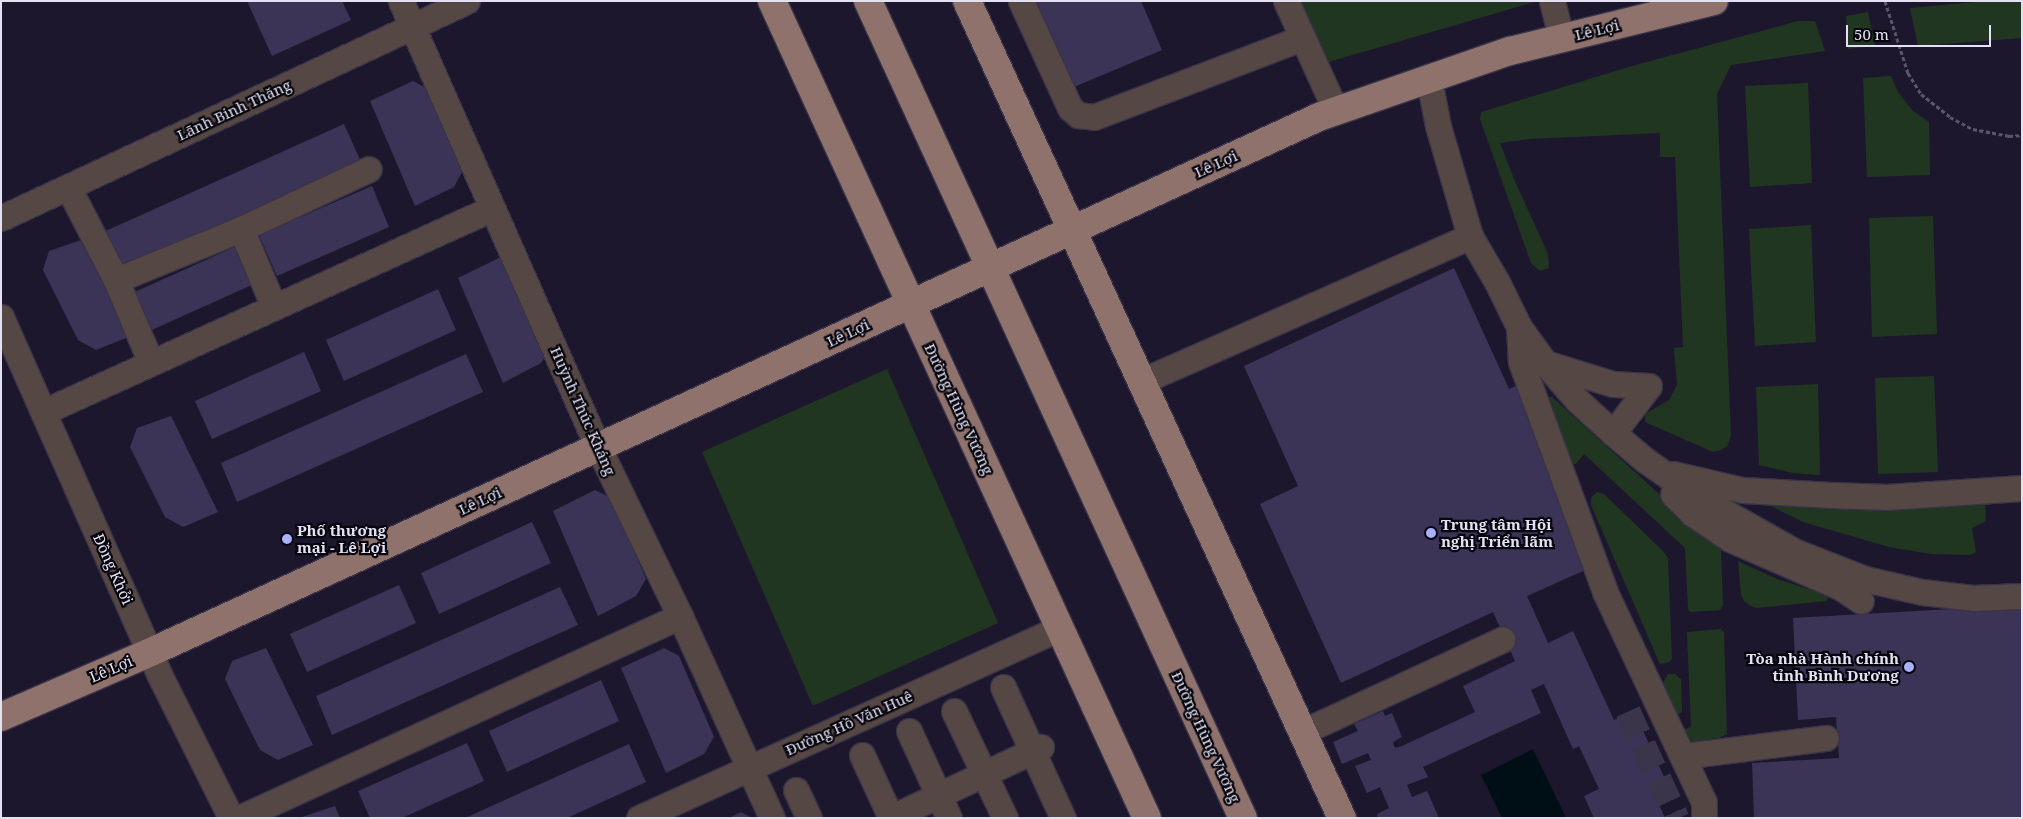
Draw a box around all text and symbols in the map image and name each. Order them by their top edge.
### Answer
scale bar [1848,15,1993,47]
street label: Lê Lợi [1573,16,1621,44]
text: 50 m [1854,24,1889,44]
street label: Lãnh Binh Thăng [174,76,294,144]
street label: Lê Lợi [1192,147,1240,181]
street label: Lê Lợi [824,315,872,351]
street label: Đường Hùng Vương [921,341,997,477]
street label: Huỳnh Thúc Kháng [547,344,619,478]
street label: Lê Lợi [456,483,504,519]
place label: Trung tâm Hội nghị Triển lãm [1441,515,1553,550]
place label: Phố thương mại - Lê Lợi [297,521,386,556]
marker: Trung tâm Hội nghị Triển lãm [1425,527,1437,539]
street label: Đồng Khởi [89,531,137,607]
marker: Phố thương mại - Lê Lợi [281,533,293,545]
place label: Tòa nhà Hành chính tỉnh Bình Dương [1746,649,1899,684]
street label: Lê Lợi [87,652,135,686]
marker: Tòa nhà Hành chính tỉnh Bình Dương [1903,661,1915,673]
street label: Đường Hùng Vương [1168,669,1244,805]
street label: Đường Hồ Văn Huê [783,687,915,759]

